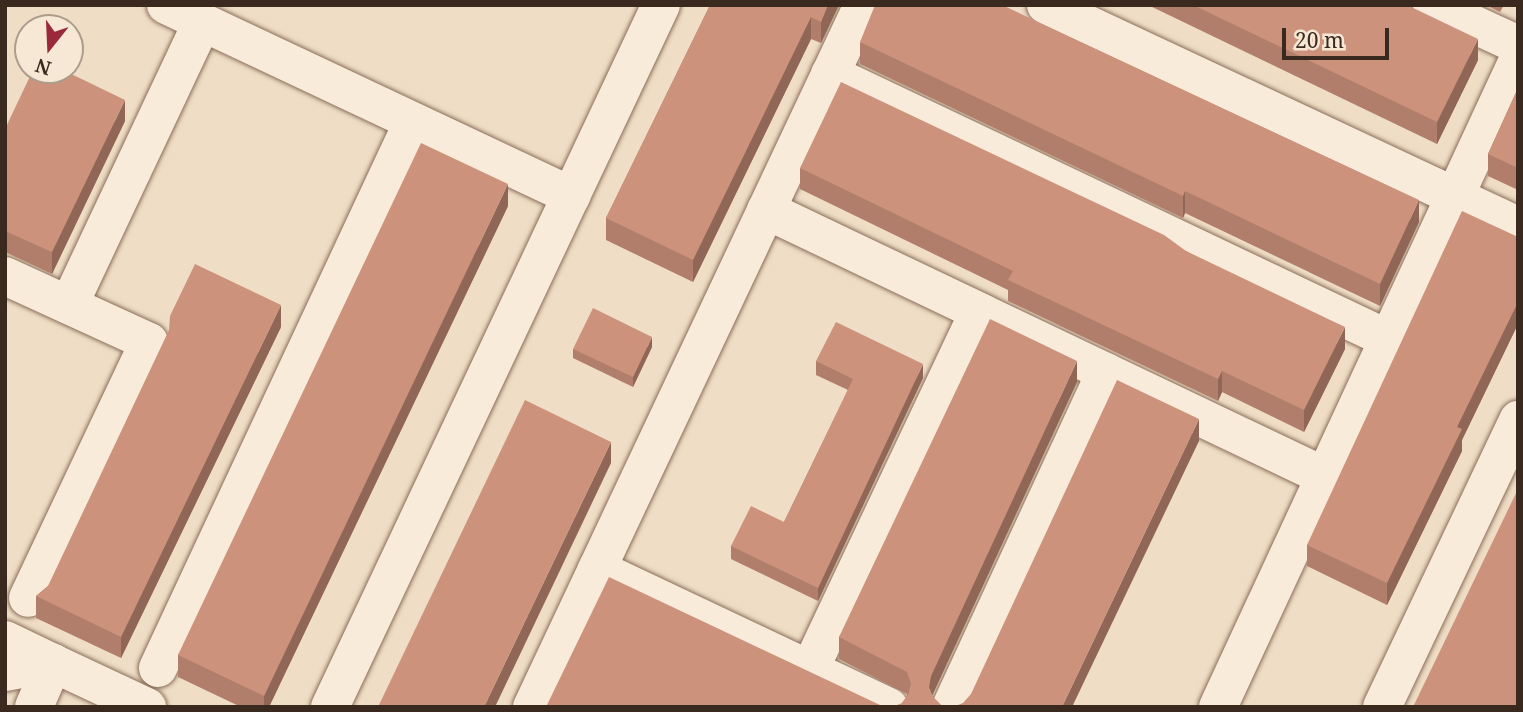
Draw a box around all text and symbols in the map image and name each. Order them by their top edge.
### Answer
north arrow [14,14,84,84]
scale bar [1285,14,1392,58]
text: 20 m [1295,26,1344,54]
text: N [32,52,54,82]

